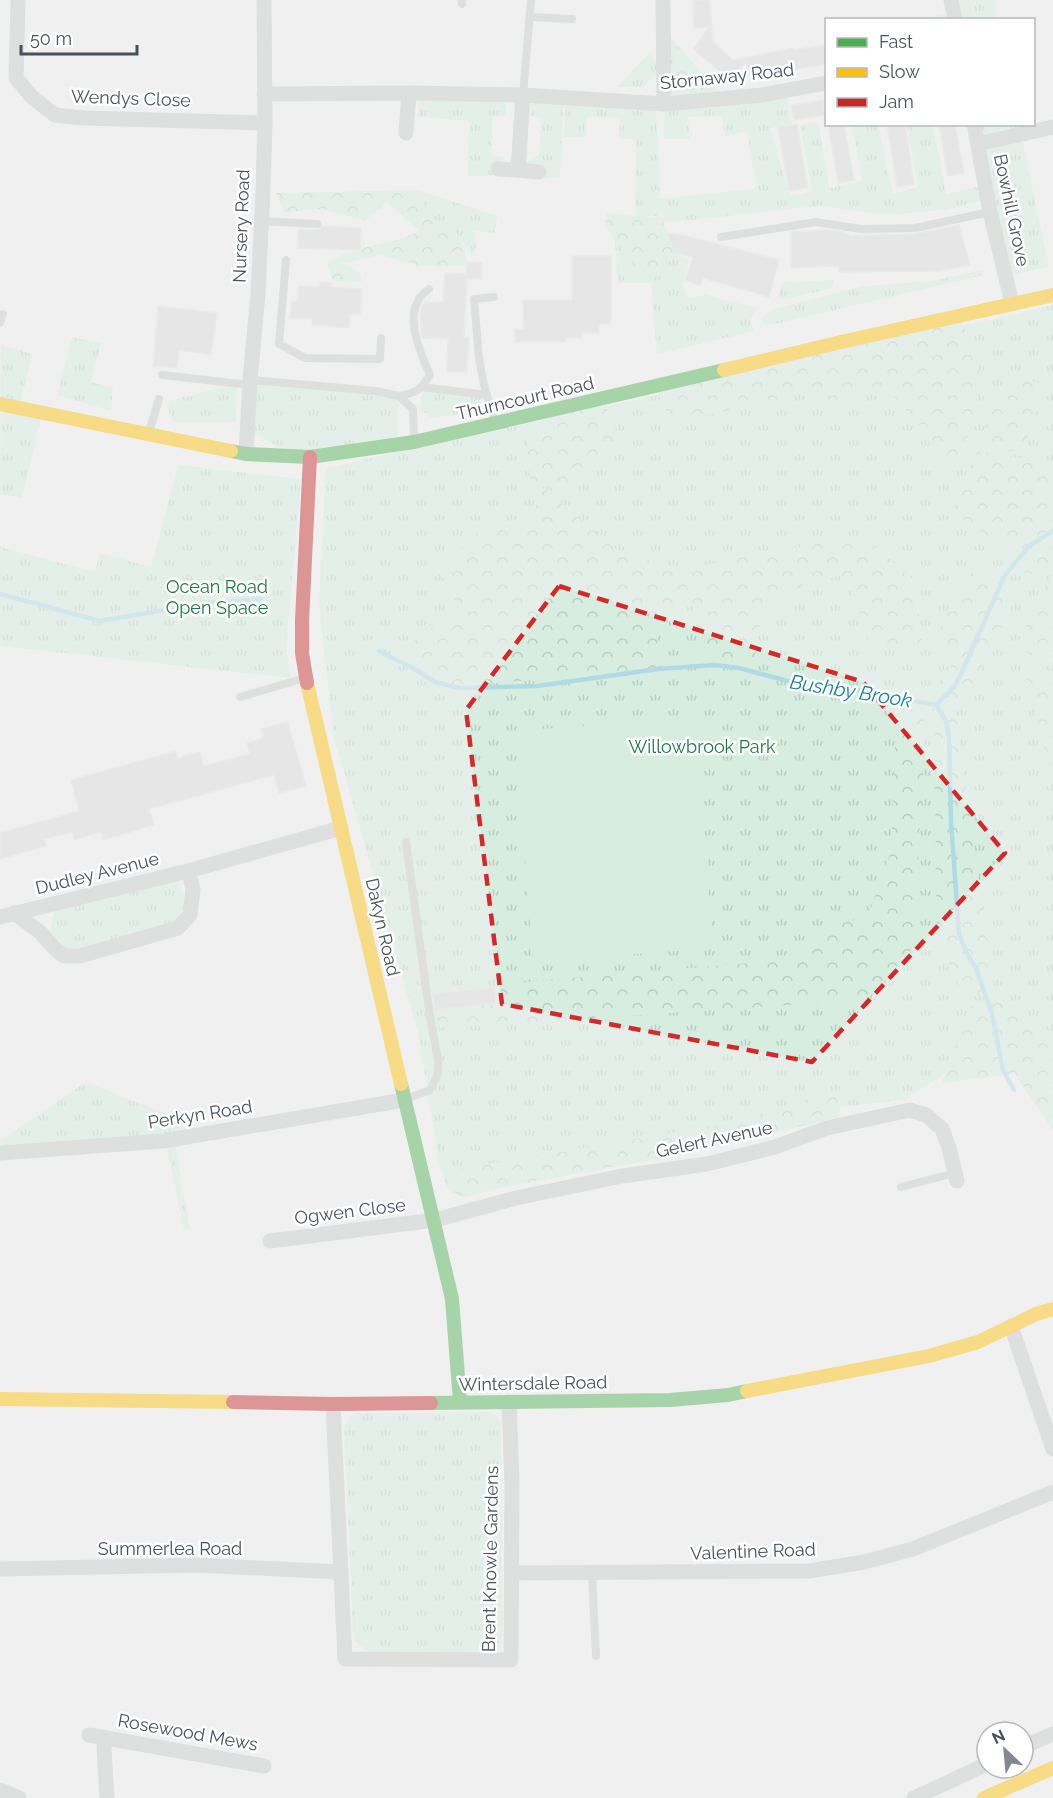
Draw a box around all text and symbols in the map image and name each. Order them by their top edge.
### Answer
scale bar [21,18,136,56]
legend [825,18,1035,126]
text: 50 m [30,28,72,49]
text: Fast [879,31,913,52]
street label: Stornaway Road [659,59,795,93]
text: Slow [879,61,920,82]
street label: Wendys Close [71,85,192,111]
text: Jam [879,91,914,112]
street label: Bowhill Grove [990,152,1034,269]
street label: Nursery Road [229,169,253,283]
street label: Thurncourt Road [454,372,596,424]
park label: Ocean Road Open Space [166,576,269,618]
water label: Bushby Brook [788,669,914,713]
park label: Willowbrook Park [628,736,776,757]
street label: Dudley Avenue [33,847,161,898]
street label: Dakyn Road [362,876,404,978]
street label: Perkyn Road [146,1095,254,1133]
street label: Gelert Avenue [654,1116,775,1162]
street label: Ogwen Close [293,1194,407,1228]
street label: Wintersdale Road [458,1371,608,1395]
street label: Brent Knowle Gardens [478,1465,502,1652]
street label: Summerlea Road [98,1538,242,1559]
street label: Valentine Road [690,1538,816,1564]
street label: Rosewood Mews [116,1709,260,1755]
north arrow [975,1720,1035,1780]
text: N [989,1726,1008,1748]

